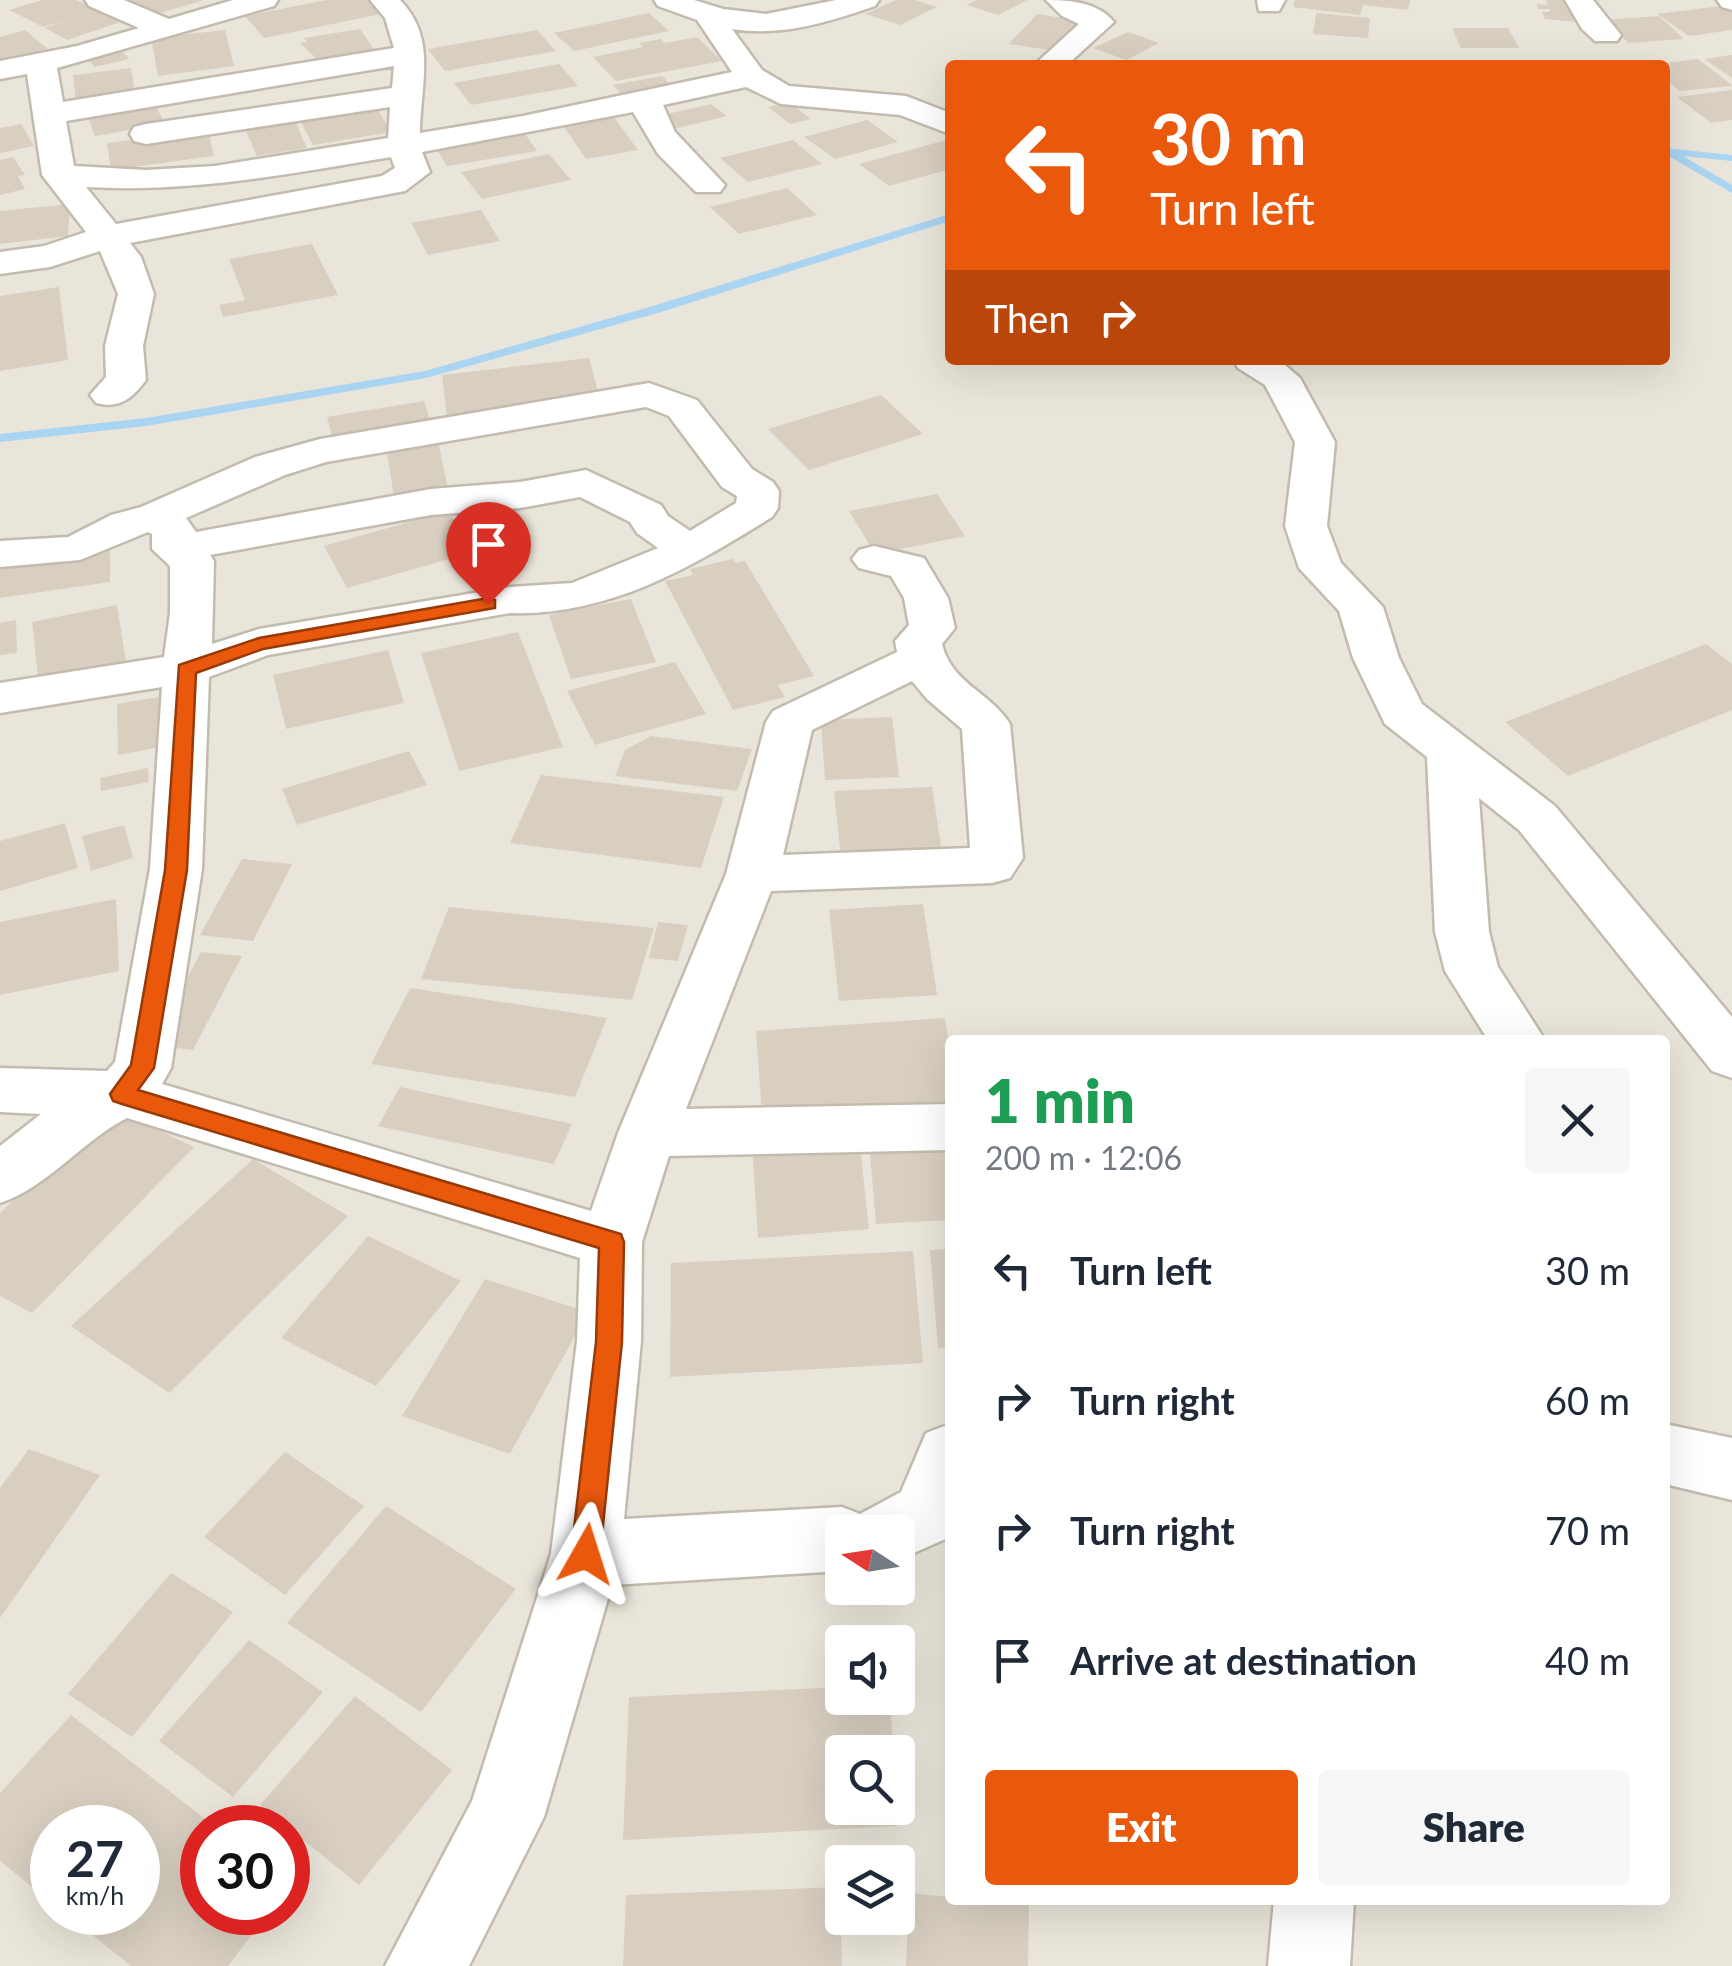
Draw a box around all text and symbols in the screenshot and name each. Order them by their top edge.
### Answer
text: 30 m [1150,96,1307,180]
icon: left [985,100,1115,230]
text: Turn left [1150,181,1315,235]
icon: right [1090,290,1145,345]
text: Then [985,295,1070,341]
pin [446,502,531,605]
icon: arrive [461,517,516,572]
text: 1 min [985,1064,1135,1136]
button: close [1525,1068,1630,1173]
text: 200 m · 12:06 [985,1138,1182,1177]
icon: left [985,1243,1040,1298]
text: Turn left [1070,1247,1212,1293]
text: 30 m [1545,1247,1630,1293]
icon: right [985,1373,1040,1428]
text: Turn right [1070,1377,1235,1423]
text: 60 m [1545,1377,1630,1423]
position arrow [534,1502,638,1606]
icon: right [985,1503,1040,1558]
text: Turn right [1070,1507,1235,1553]
text: 70 m [1545,1507,1630,1553]
north arrow [825,1515,915,1605]
map controls [825,1515,915,1935]
button: sound [825,1625,915,1715]
icon: arrive [985,1633,1040,1688]
text: Arrive at destination [1070,1637,1417,1683]
text: 40 m [1545,1637,1630,1683]
button: search [825,1735,915,1825]
button: Exit [985,1770,1298,1885]
button: Share [1318,1770,1630,1885]
speed limit sign: 30 [180,1805,310,1935]
text: 27 [66,1828,124,1888]
button: layers [825,1845,915,1935]
text: km/h [66,1880,124,1910]

